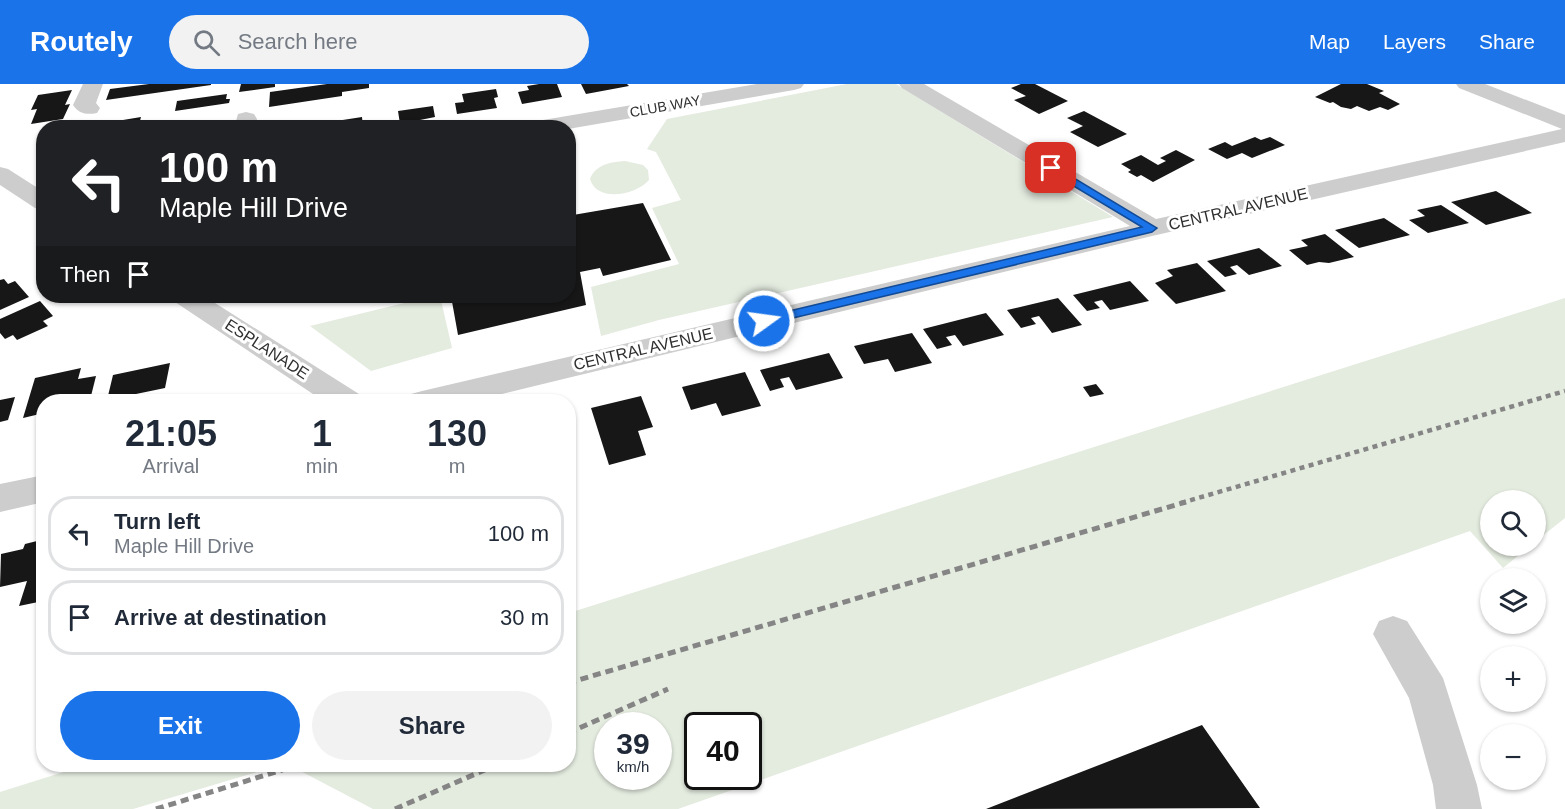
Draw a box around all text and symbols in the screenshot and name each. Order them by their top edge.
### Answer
search box [169,15,589,69]
text: Routely [30,26,133,57]
icon: search [190,26,223,59]
text: Search here [238,29,358,54]
text: Map [1309,30,1350,53]
text: Layers [1383,30,1446,53]
text: Share [1479,30,1535,53]
street label: CLUB WAY [628,92,702,120]
pin [1025,142,1076,193]
icon: left [60,144,138,222]
text: 100 m [159,144,278,191]
icon: arrive [1034,151,1067,184]
street label: CENTRAL AVENUE [1167,185,1309,233]
text: Maple Hill Drive [159,193,348,223]
icon: arrive [122,258,155,291]
text: Then [60,262,110,287]
position arrow [732,289,796,353]
street label: ESPLANADE [222,316,312,382]
street label: CENTRAL AVENUE [572,325,714,373]
text: 21:05 [125,413,217,454]
text: 1 [312,413,332,454]
text: 130 [427,413,487,454]
text: Arrival [143,455,199,477]
text: min [306,455,338,477]
text: m [449,455,465,477]
map controls [1480,490,1546,790]
button: search [1480,490,1546,556]
text: Turn left [114,509,200,534]
icon: left [63,517,96,550]
text: 100 m [488,521,549,546]
text: Maple Hill Drive [114,535,254,557]
button: layers [1480,568,1546,634]
icon: arrive [63,601,96,634]
text: Arrive at destination [114,605,327,630]
text: 30 m [500,605,549,630]
button: + [1480,646,1546,712]
button: Exit [60,691,300,760]
button: Share [312,691,552,760]
speed limit sign: 40 [684,712,762,790]
button: − [1480,724,1546,790]
text: 39 [616,727,650,760]
text: km/h [617,758,649,775]

